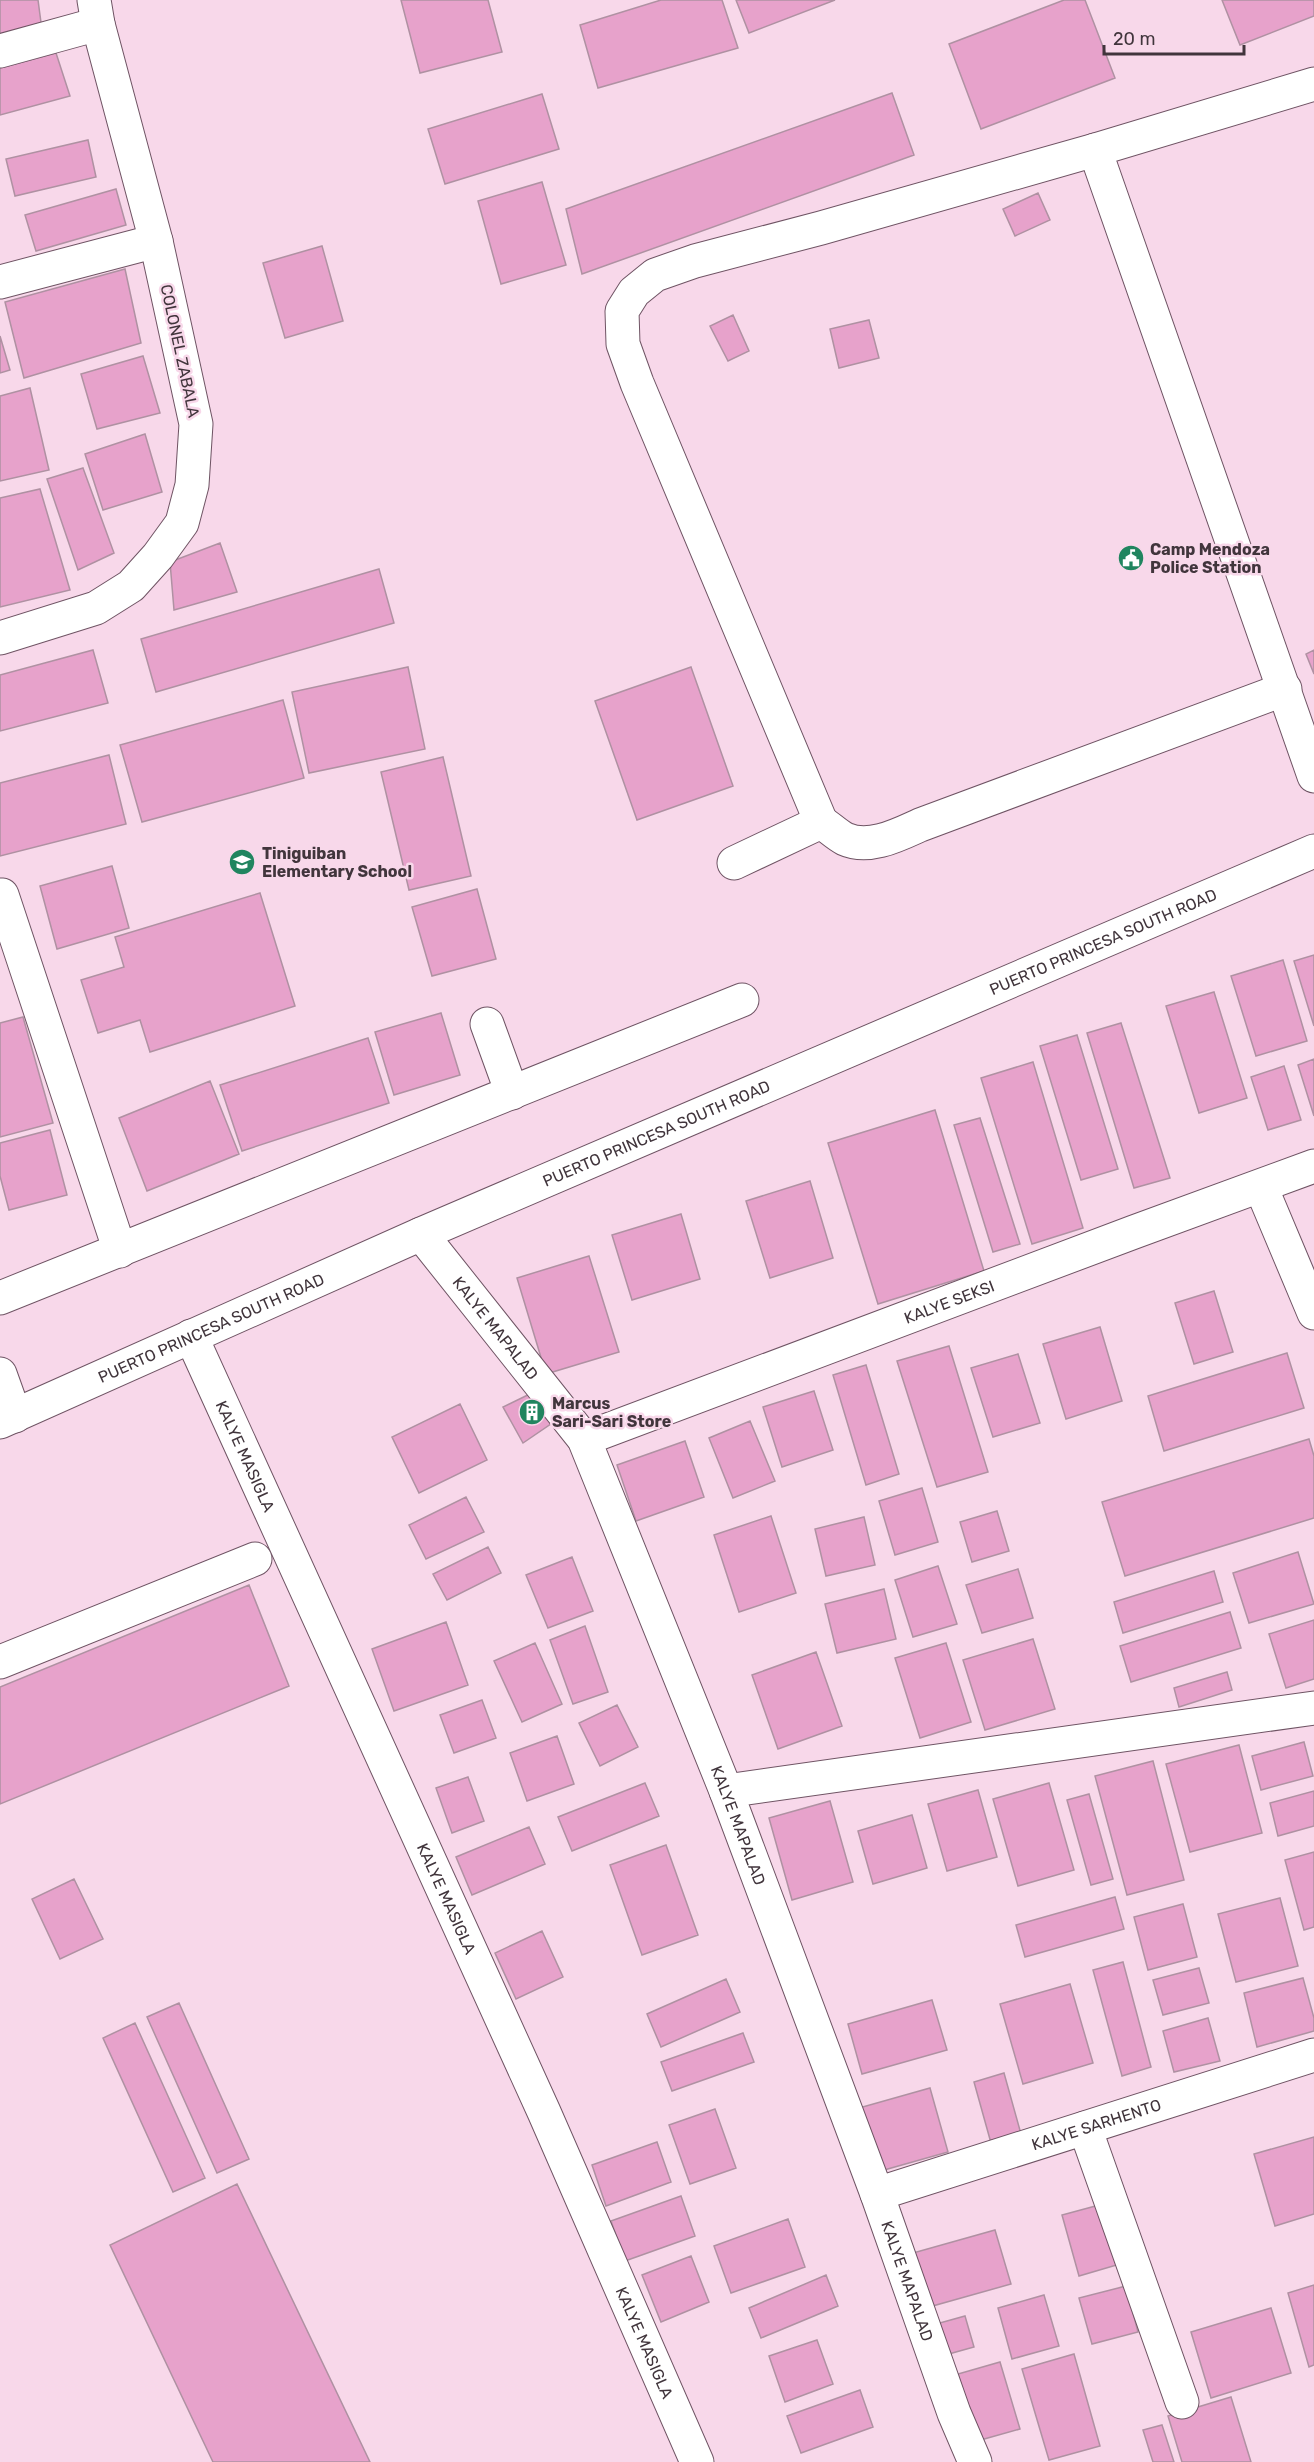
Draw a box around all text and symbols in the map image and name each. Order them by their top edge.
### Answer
scale bar [1104,18,1244,56]
text: 20 m [1113,28,1155,50]
street label: COLONEL ZABALA [157,283,203,420]
place label: Camp Mendoza Police Station [1150,540,1270,577]
public building icon: Camp Mendoza Police Station [1116,543,1146,573]
place label: Tiniguiban Elementary School [262,844,412,881]
school or university icon: Tiniguiban Elementary School [227,847,257,877]
street label: PUERTO PRINCESA SOUTH ROAD [986,884,1219,999]
street label: PUERTO PRINCESA SOUTH ROAD [540,1076,773,1190]
street label: PUERTO PRINCESA SOUTH ROAD [95,1269,327,1387]
street label: KALYE MAPALAD [449,1273,542,1383]
street label: KALYE SEKSI [901,1276,997,1327]
place label: Marcus Sari-Sari Store [552,1394,671,1431]
building icon: Marcus Sari-Sari Store [517,1397,547,1427]
street label: KALYE MASIGLA [212,1398,279,1515]
street label: KALYE MAPALAD [707,1763,770,1888]
street label: KALYE MASIGLA [413,1840,480,1957]
street label: KALYE SARHENTO [1029,2095,1163,2154]
street label: KALYE MAPALAD [878,2218,937,2344]
street label: KALYE MASIGLA [612,2284,678,2401]

